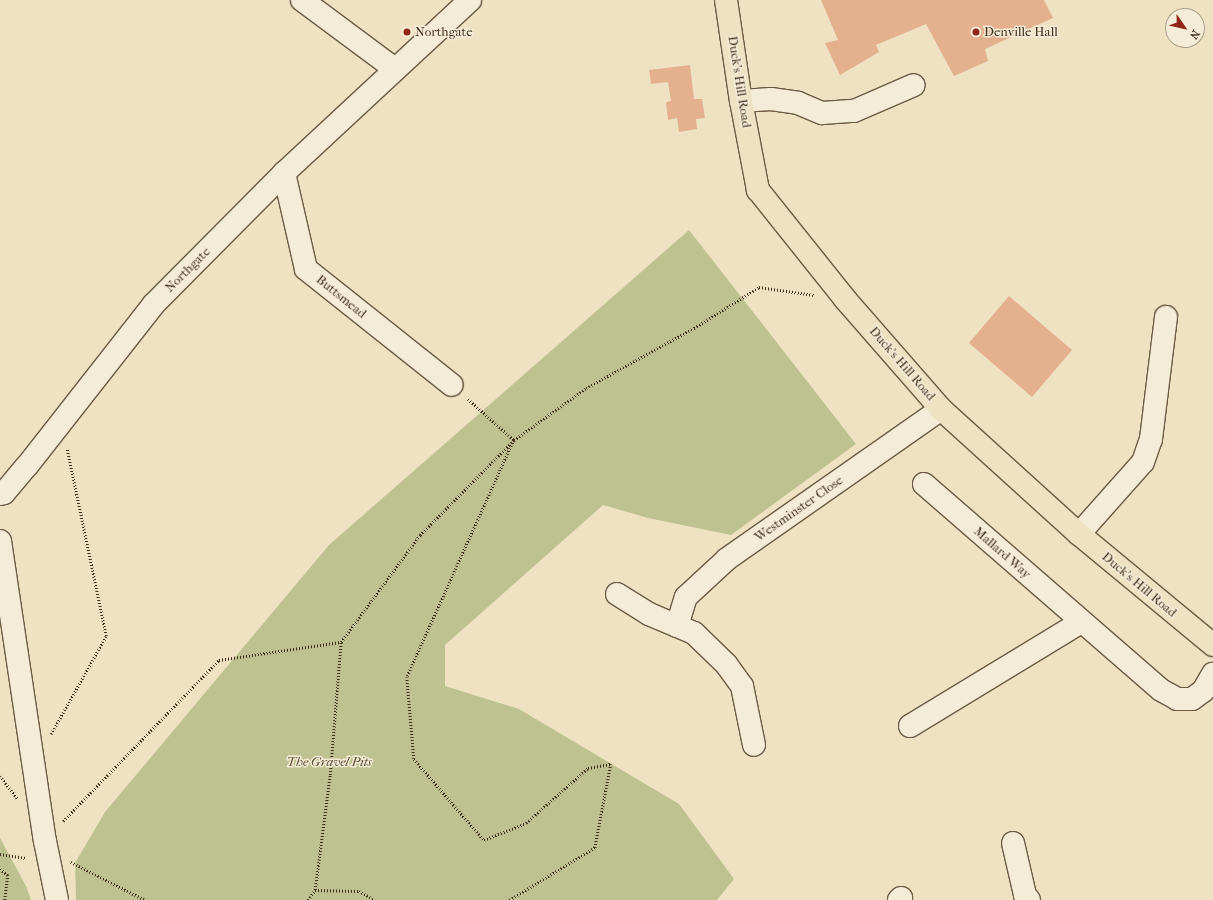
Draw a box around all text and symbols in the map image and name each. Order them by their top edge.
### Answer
north arrow [1165,8,1205,48]
place label: Northgate [415,24,473,40]
place label: Denville Hall [984,24,1058,40]
marker: Northgate [402,27,412,37]
marker: Denville Hall [971,27,981,37]
text: N [1187,27,1202,42]
street label: Duck's Hill Road [724,35,754,129]
street label: Northgate [162,244,214,296]
street label: Buttsmead [313,272,369,322]
street label: Duck's Hill Road [866,324,938,404]
street label: Westminster Close [752,473,846,545]
street label: Mallard Way [970,524,1034,582]
street label: Duck's Hill Road [1098,549,1180,621]
park label: The Gravel Pits [286,754,372,770]

